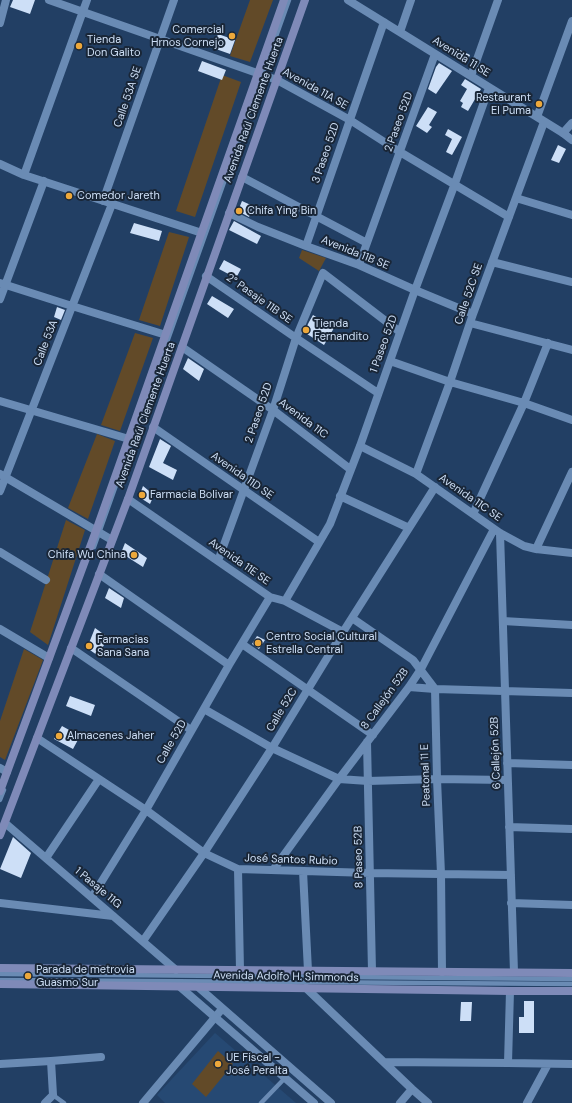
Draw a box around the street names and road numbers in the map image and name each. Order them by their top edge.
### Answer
street label: Avenida 11 SE [430,34,492,80]
street label: Avenida Raúl Clemente Huerta [221,35,287,185]
street label: Calle 53A SE [111,65,145,129]
street label: Avenida 11A SE [280,66,350,112]
street label: 2 Paseo 52D [382,90,416,154]
street label: 3 Paseo 52D [309,121,343,185]
street label: Avenida 11B SE [319,233,391,273]
street label: Calle 52C SE [452,262,486,326]
street label: 2° Pasaje 11B SE [223,271,295,327]
street label: 1 Paseo 52D [368,313,400,375]
street label: Calle 53A [31,318,61,368]
street label: Avenida Raúl Clemente Huerta [113,340,179,490]
street label: 2 Paseo 52D [243,381,275,445]
street label: Avenida 11C [276,396,330,442]
street label: Avenida 11D SE [208,450,276,502]
street label: Avenida 11C SE [436,472,504,524]
street label: Avenida 11E SE [206,536,272,588]
street label: 8 Callejón 52B [358,666,412,732]
street label: Calle 52C [264,686,300,734]
street label: 6 Callejón 52B [488,716,504,790]
street label: Calle 52D [154,718,190,766]
street label: Peatonal 11 E [418,744,434,806]
street label: 8 Paseo 52B [352,826,366,888]
street label: José Santos Rubio [244,852,338,868]
street label: 1 Pasaje 11G [72,865,124,911]
street label: Avenida Adolfo H. Simmonds [213,969,359,985]

